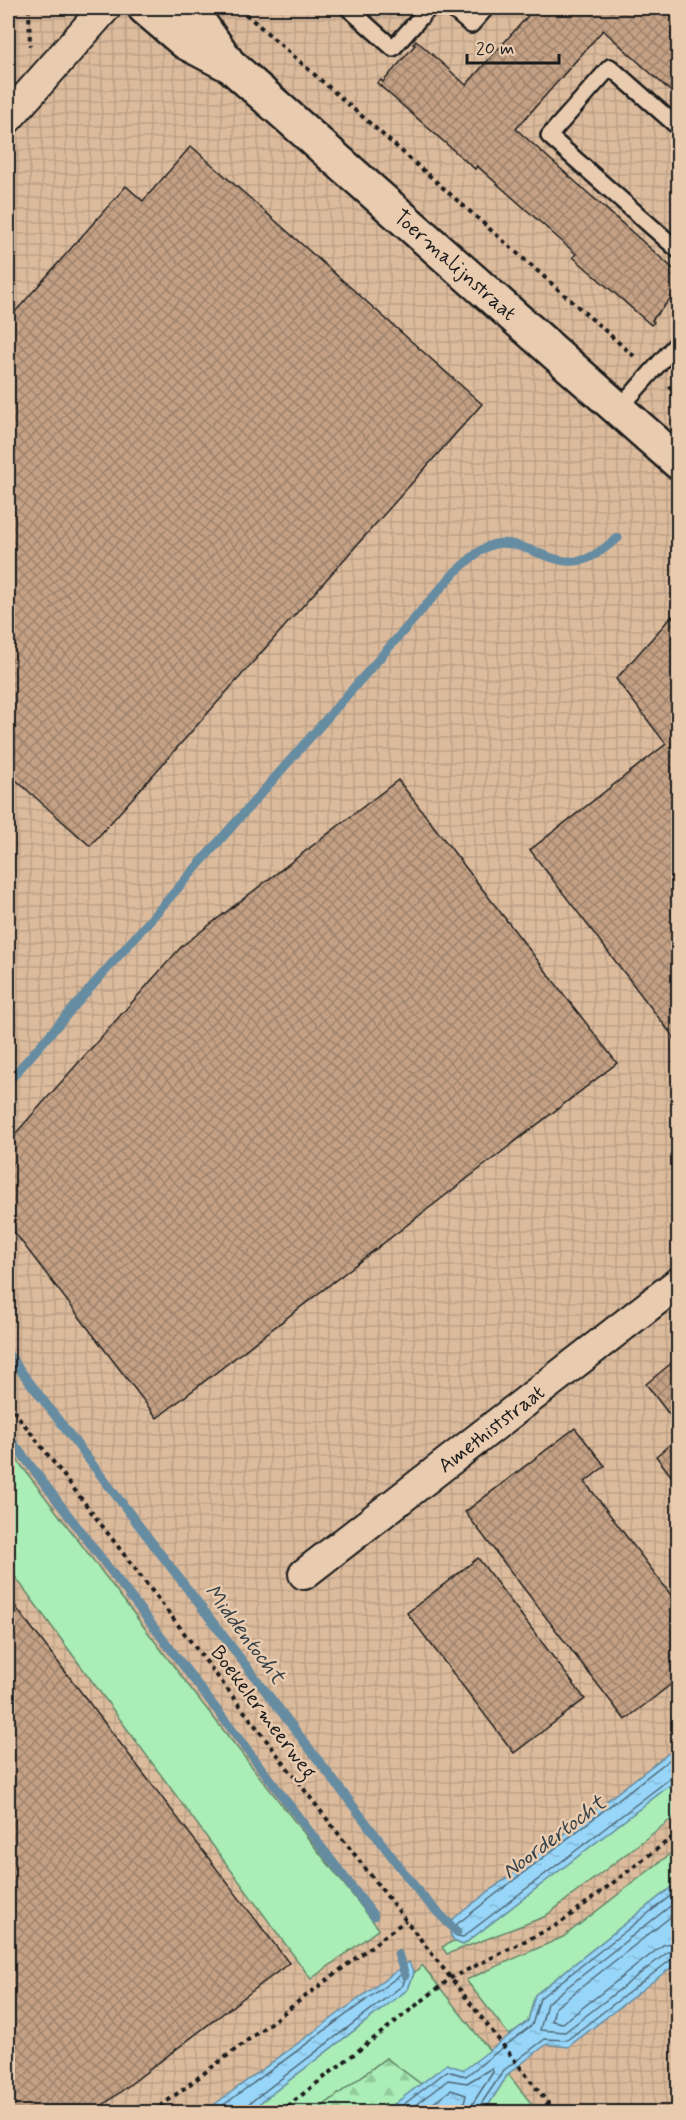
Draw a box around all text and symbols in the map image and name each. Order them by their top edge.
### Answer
scale bar [467,27,558,65]
text: 20 m [476,37,514,61]
street label: Toermalijnstraat [387,203,522,327]
street label: Amethiststraat [432,1379,551,1480]
water label: Middentocht [198,1579,292,1691]
street label: Boekelermeerweg [202,1640,323,1786]
water label: Noordertocht [497,1789,613,1886]

